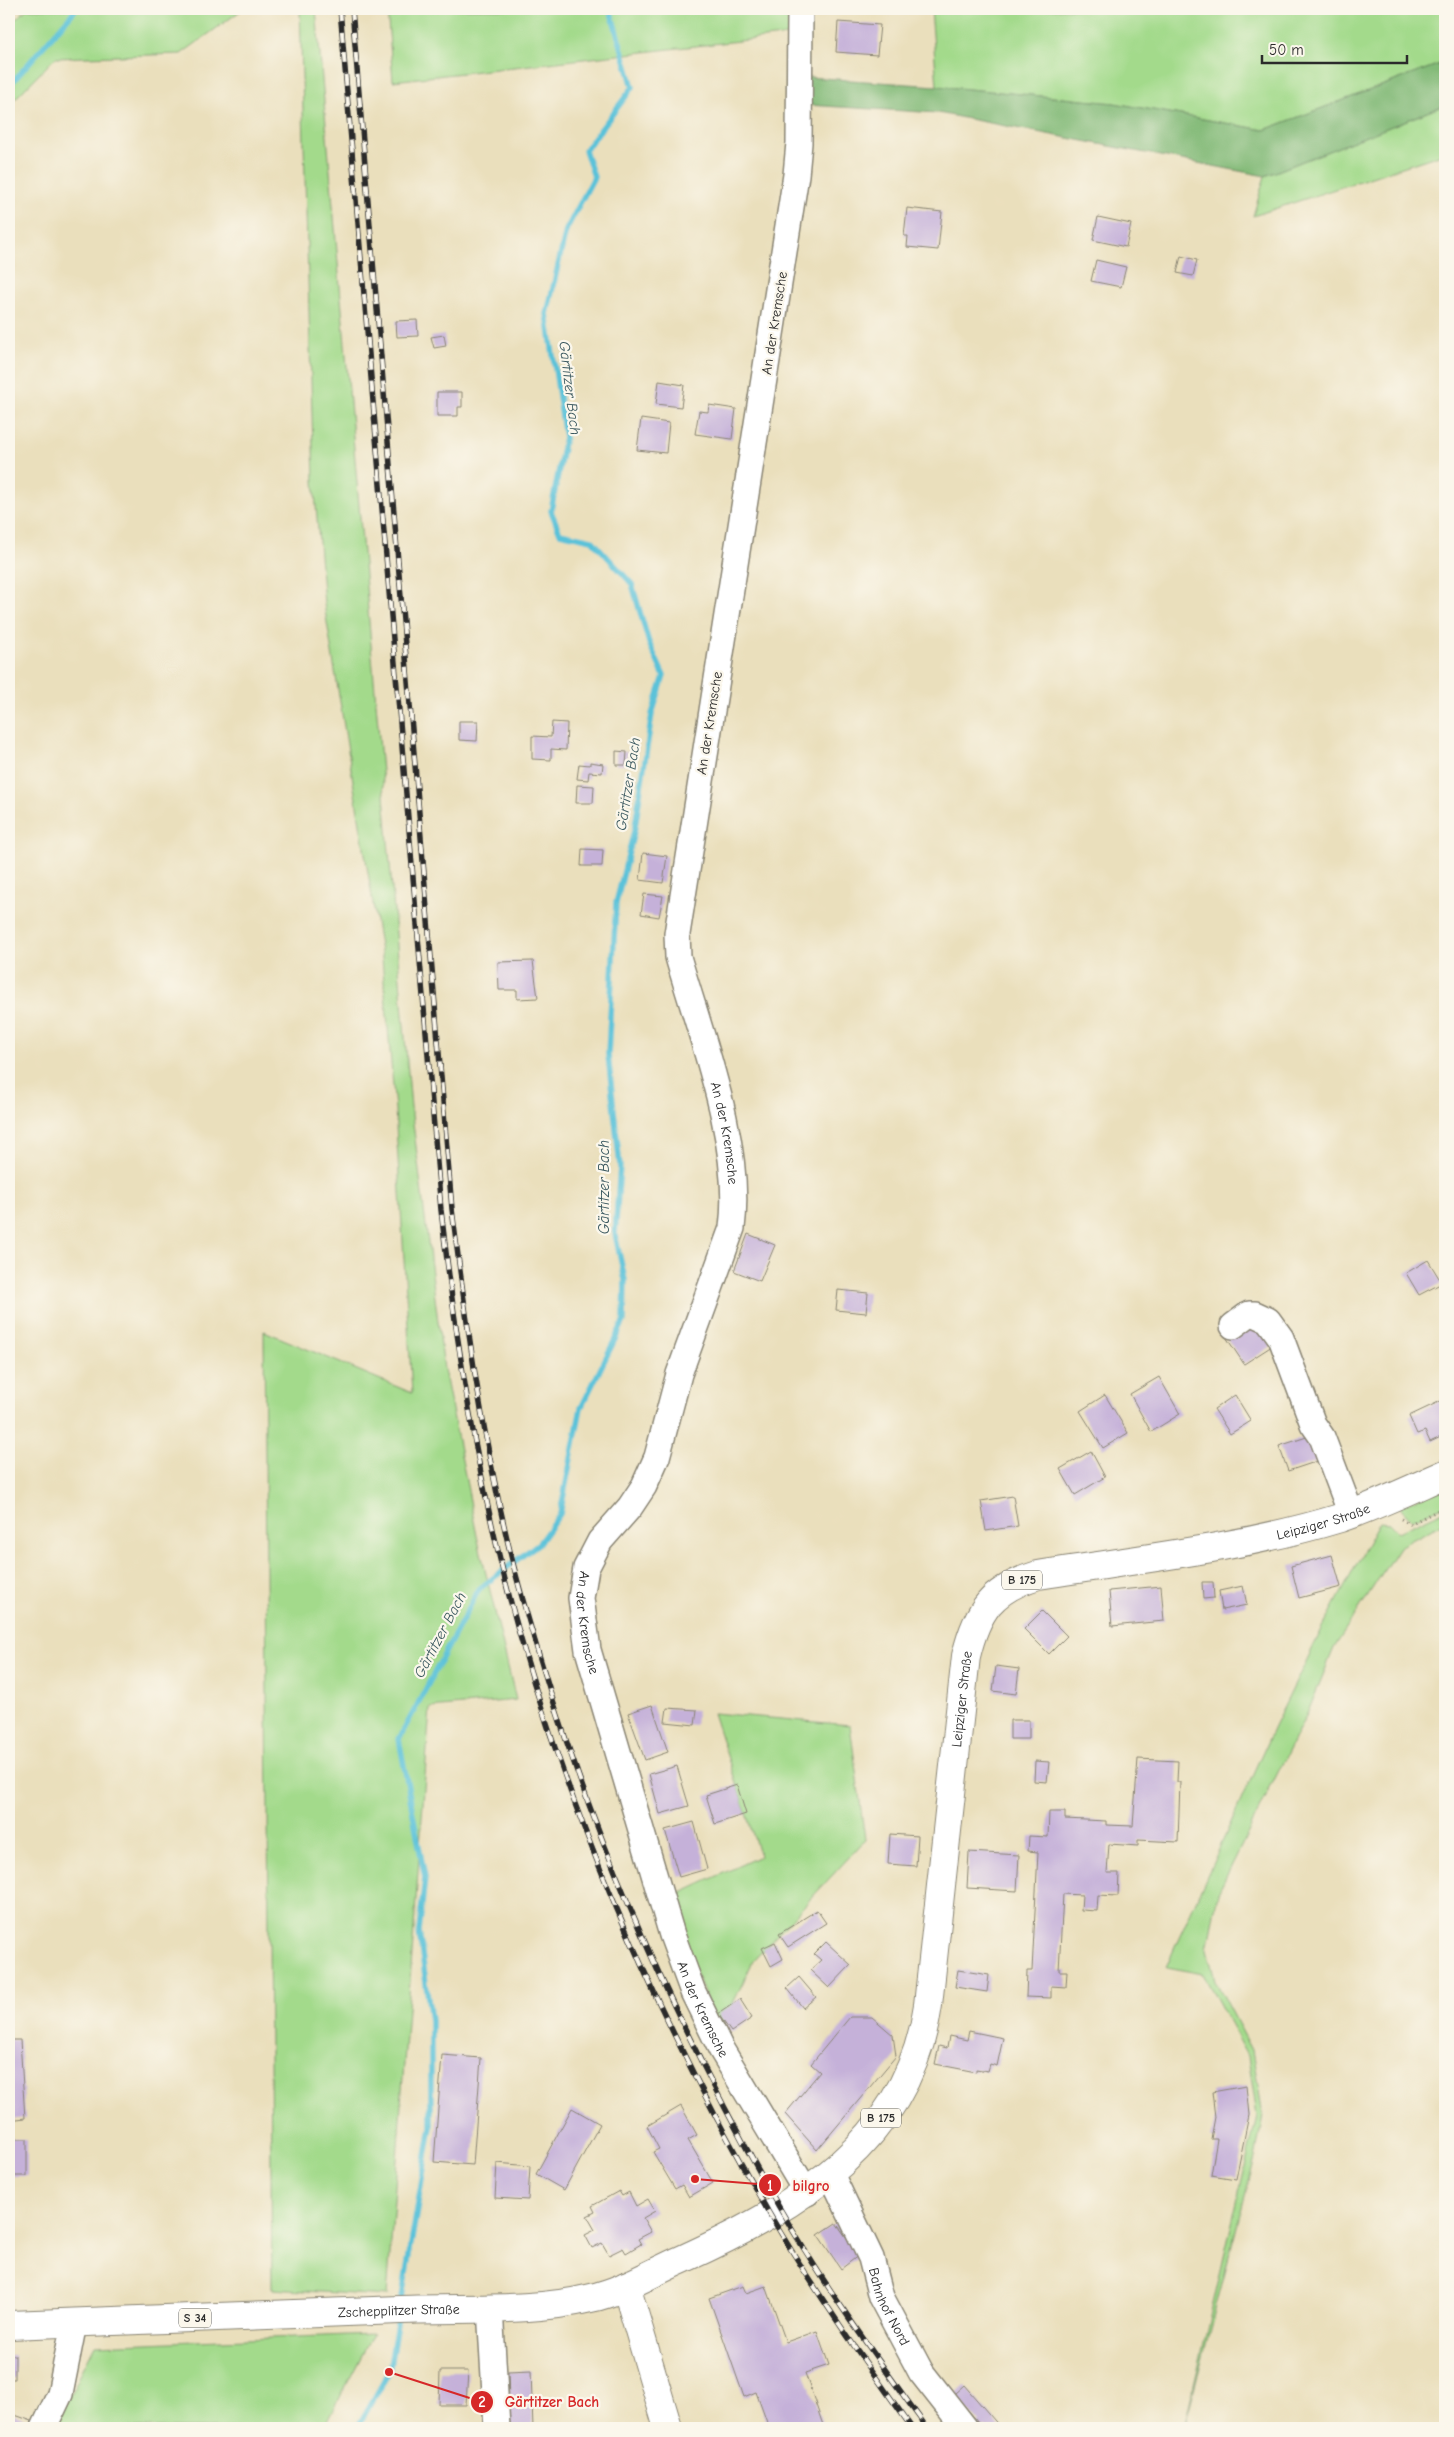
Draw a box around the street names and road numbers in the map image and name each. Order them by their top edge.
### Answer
street label: An der Kremsche [758,270,791,376]
street label: An der Kremsche [693,670,726,776]
street label: An der Kremsche [707,1080,741,1185]
street label: Leipziger Straße [1275,1500,1372,1544]
street label: An der Kremsche [572,1570,603,1676]
road number: B 175 [1002,1570,1042,1590]
street label: Leipziger Straße [948,1649,976,1748]
street label: An der Kremsche [673,1959,732,2061]
road number: B 175 [861,2108,901,2128]
street label: Bahnhof Nord [865,2266,913,2349]
street label: Zschepplitzer Straße [337,2301,460,2321]
road number: S 34 [179,2308,211,2328]

